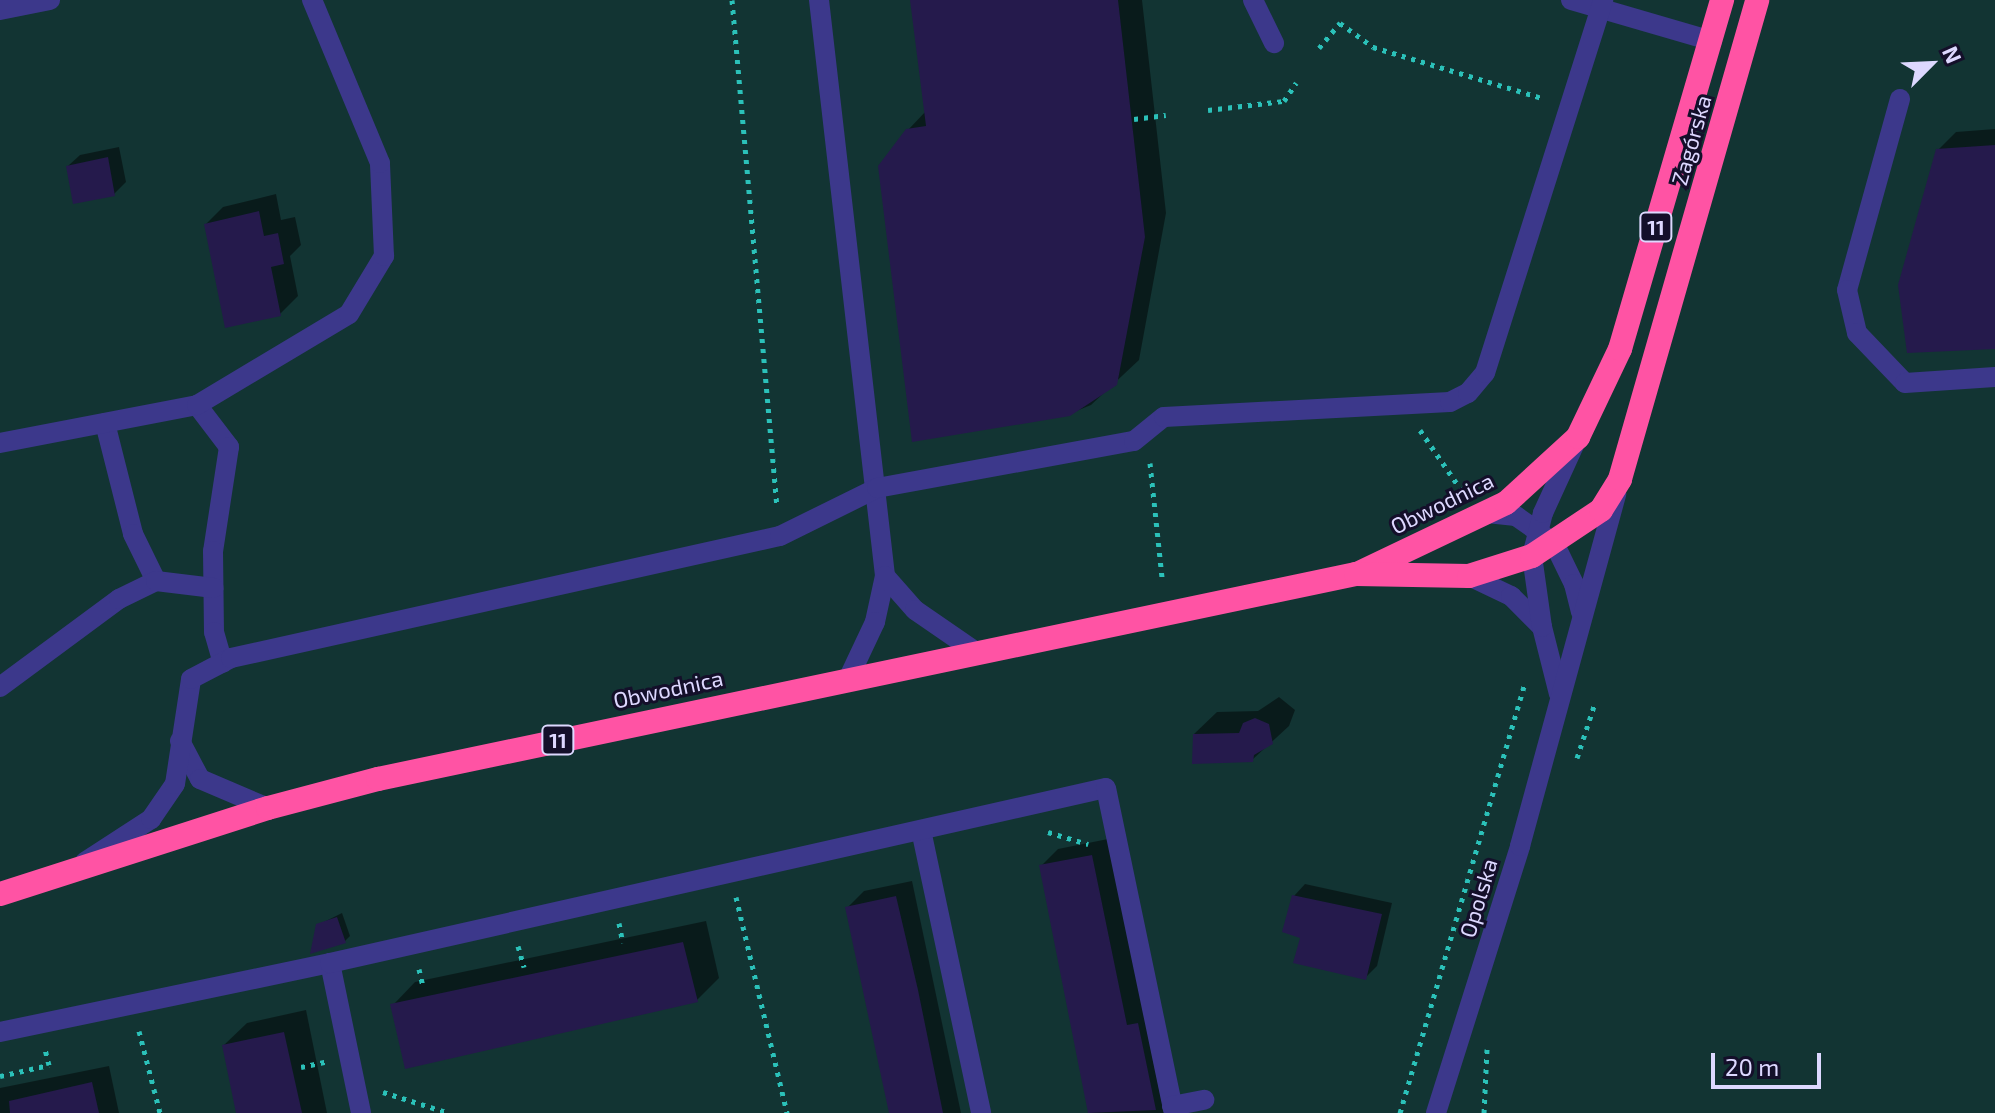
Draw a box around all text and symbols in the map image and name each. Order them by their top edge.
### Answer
north arrow [1891,24,1971,104]
text: N [1938,42,1968,67]
street label: Zagórska [1666,92,1716,188]
road number: 11 [1638,211,1674,243]
street label: Obwodnica [1386,467,1498,539]
street label: Obwodnica [611,665,725,713]
road number: 11 [540,724,576,756]
street label: Opolska [1454,855,1502,941]
scale bar [1715,1037,1825,1087]
text: 20 m [1725,1052,1779,1081]

